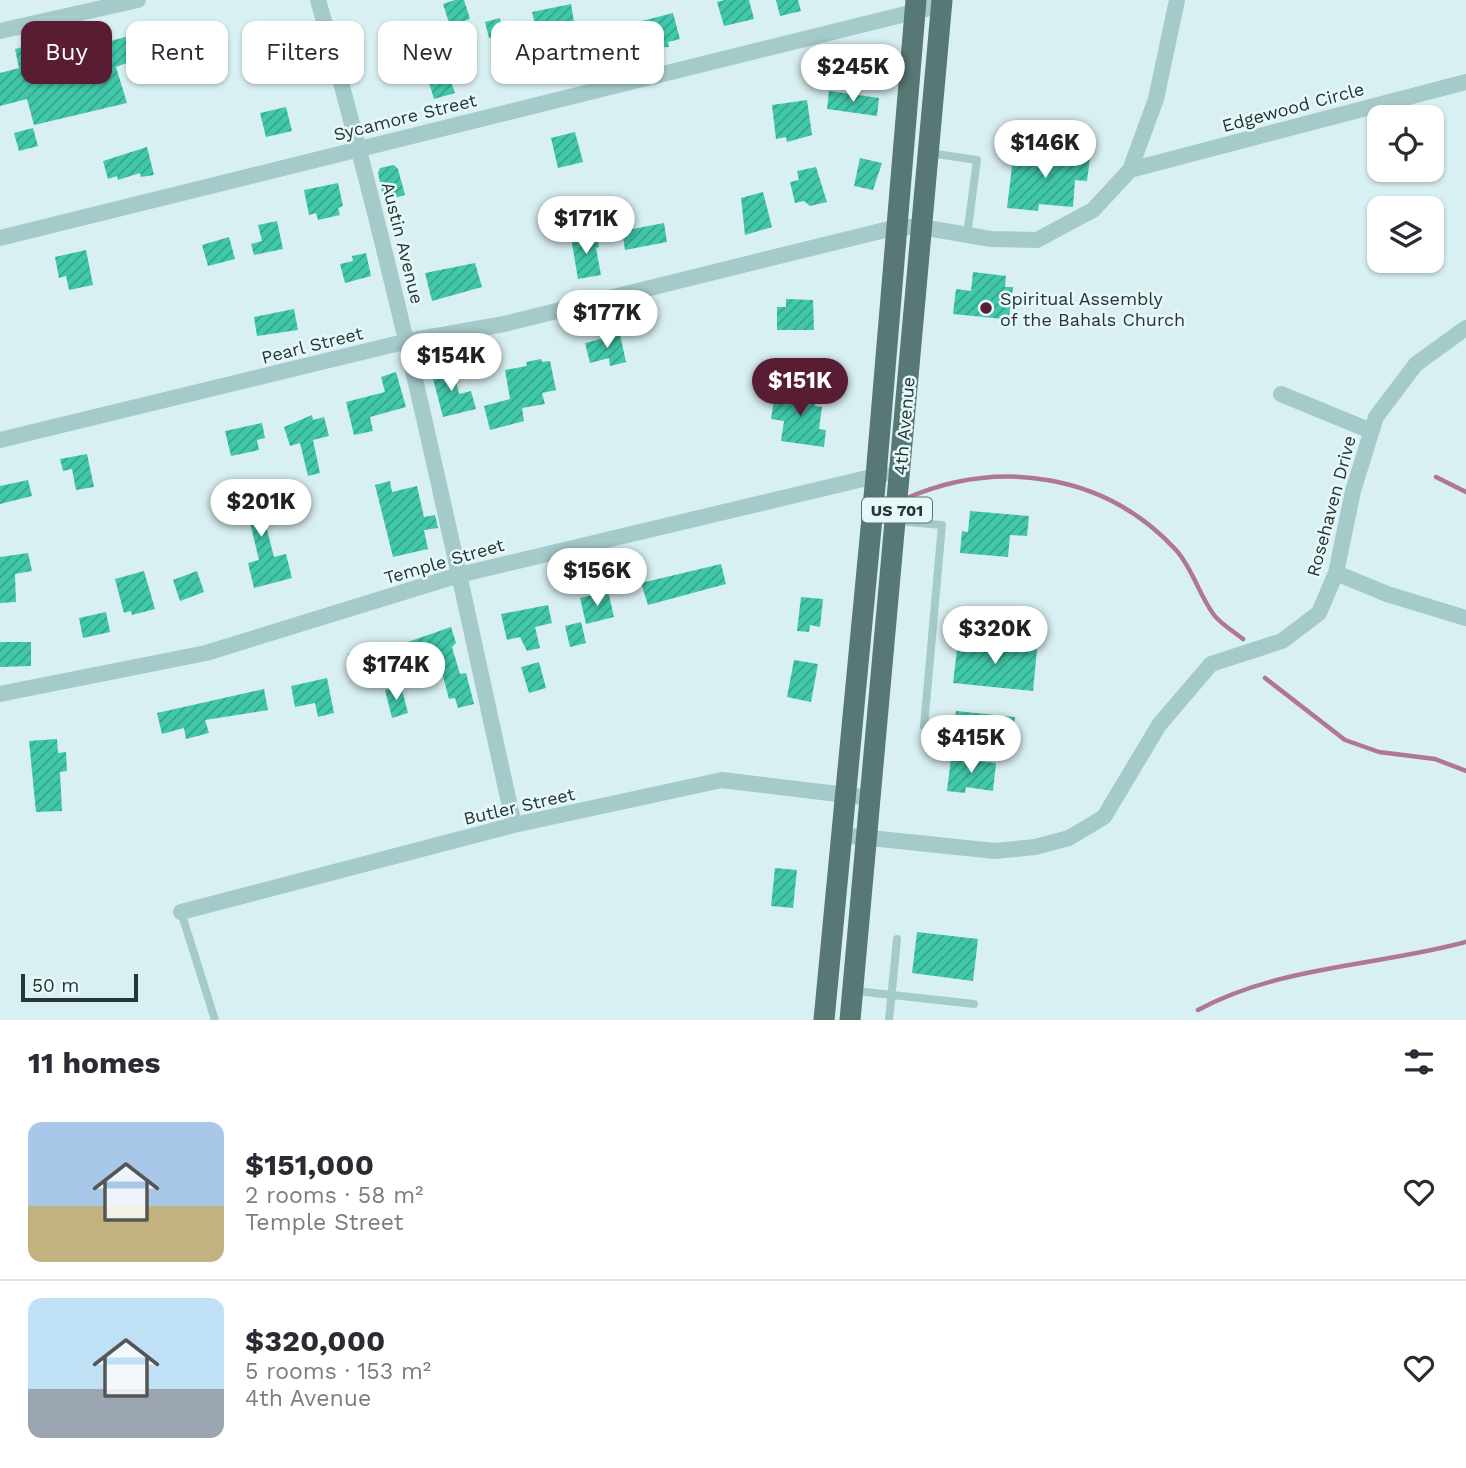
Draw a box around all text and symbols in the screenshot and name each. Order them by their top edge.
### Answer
chip: Buy [21,21,112,84]
chip: Rent [126,21,228,84]
chip: Filters [242,21,364,84]
chip: New [378,21,477,84]
chip: Apartment [491,21,664,84]
pin: $245K [804,44,902,104]
text: $245K [817,53,889,80]
street label: Edgewood Circle [1220,78,1366,136]
street label: Sycamore Street [331,89,479,145]
map controls [1367,105,1444,273]
button: locate [1367,105,1444,182]
pin: $146K [996,120,1094,180]
text: $146K [1010,129,1080,156]
street label: Austin Avenue [378,180,428,306]
pin: $171K [537,196,635,256]
button: layers [1367,196,1444,273]
text: $171K [554,205,618,232]
place label: Spiritual Assembly of the Bahals Church [1000,288,1185,330]
pin: $177K [558,290,656,350]
text: $177K [573,299,641,326]
marker: Spiritual Assembly of the Bahals Church [978,300,994,316]
street label: Pearl Street [259,322,365,368]
pin: $154K [402,334,500,393]
text: $154K [417,342,485,369]
pin: $151K [751,358,849,418]
text: $151K [768,367,832,394]
street label: 4th Avenue [889,376,919,476]
street label: Rosehaven Drive [1302,433,1360,579]
pin: $201K [212,480,310,539]
text: $201K [226,488,296,515]
road number: US 701 [862,498,932,523]
street label: Temple Street [382,534,507,588]
pin: $156K [548,548,646,608]
text: $156K [563,557,631,584]
pin: $320K [946,606,1044,666]
text: $320K [959,615,1031,642]
pin: $174K [347,642,445,702]
text: $174K [362,651,430,678]
pin: $415K [922,716,1020,775]
text: $415K [937,724,1005,751]
street label: Butler Street [461,783,577,829]
scale bar [21,971,138,1003]
text: 50 m [32,974,79,997]
icon: filters [1400,1043,1438,1081]
text: 11 homes [28,1045,161,1080]
text: $151,000 [245,1147,374,1182]
icon: home [84,1150,168,1234]
icon: heart [1400,1173,1438,1211]
text: 2 rooms · 58 m² [245,1182,424,1209]
text: Temple Street [245,1209,403,1236]
text: $320,000 [245,1323,385,1358]
icon: home [84,1326,168,1410]
icon: heart [1400,1349,1438,1387]
text: 5 rooms · 153 m² [245,1358,431,1385]
text: 4th Avenue [245,1385,371,1412]

